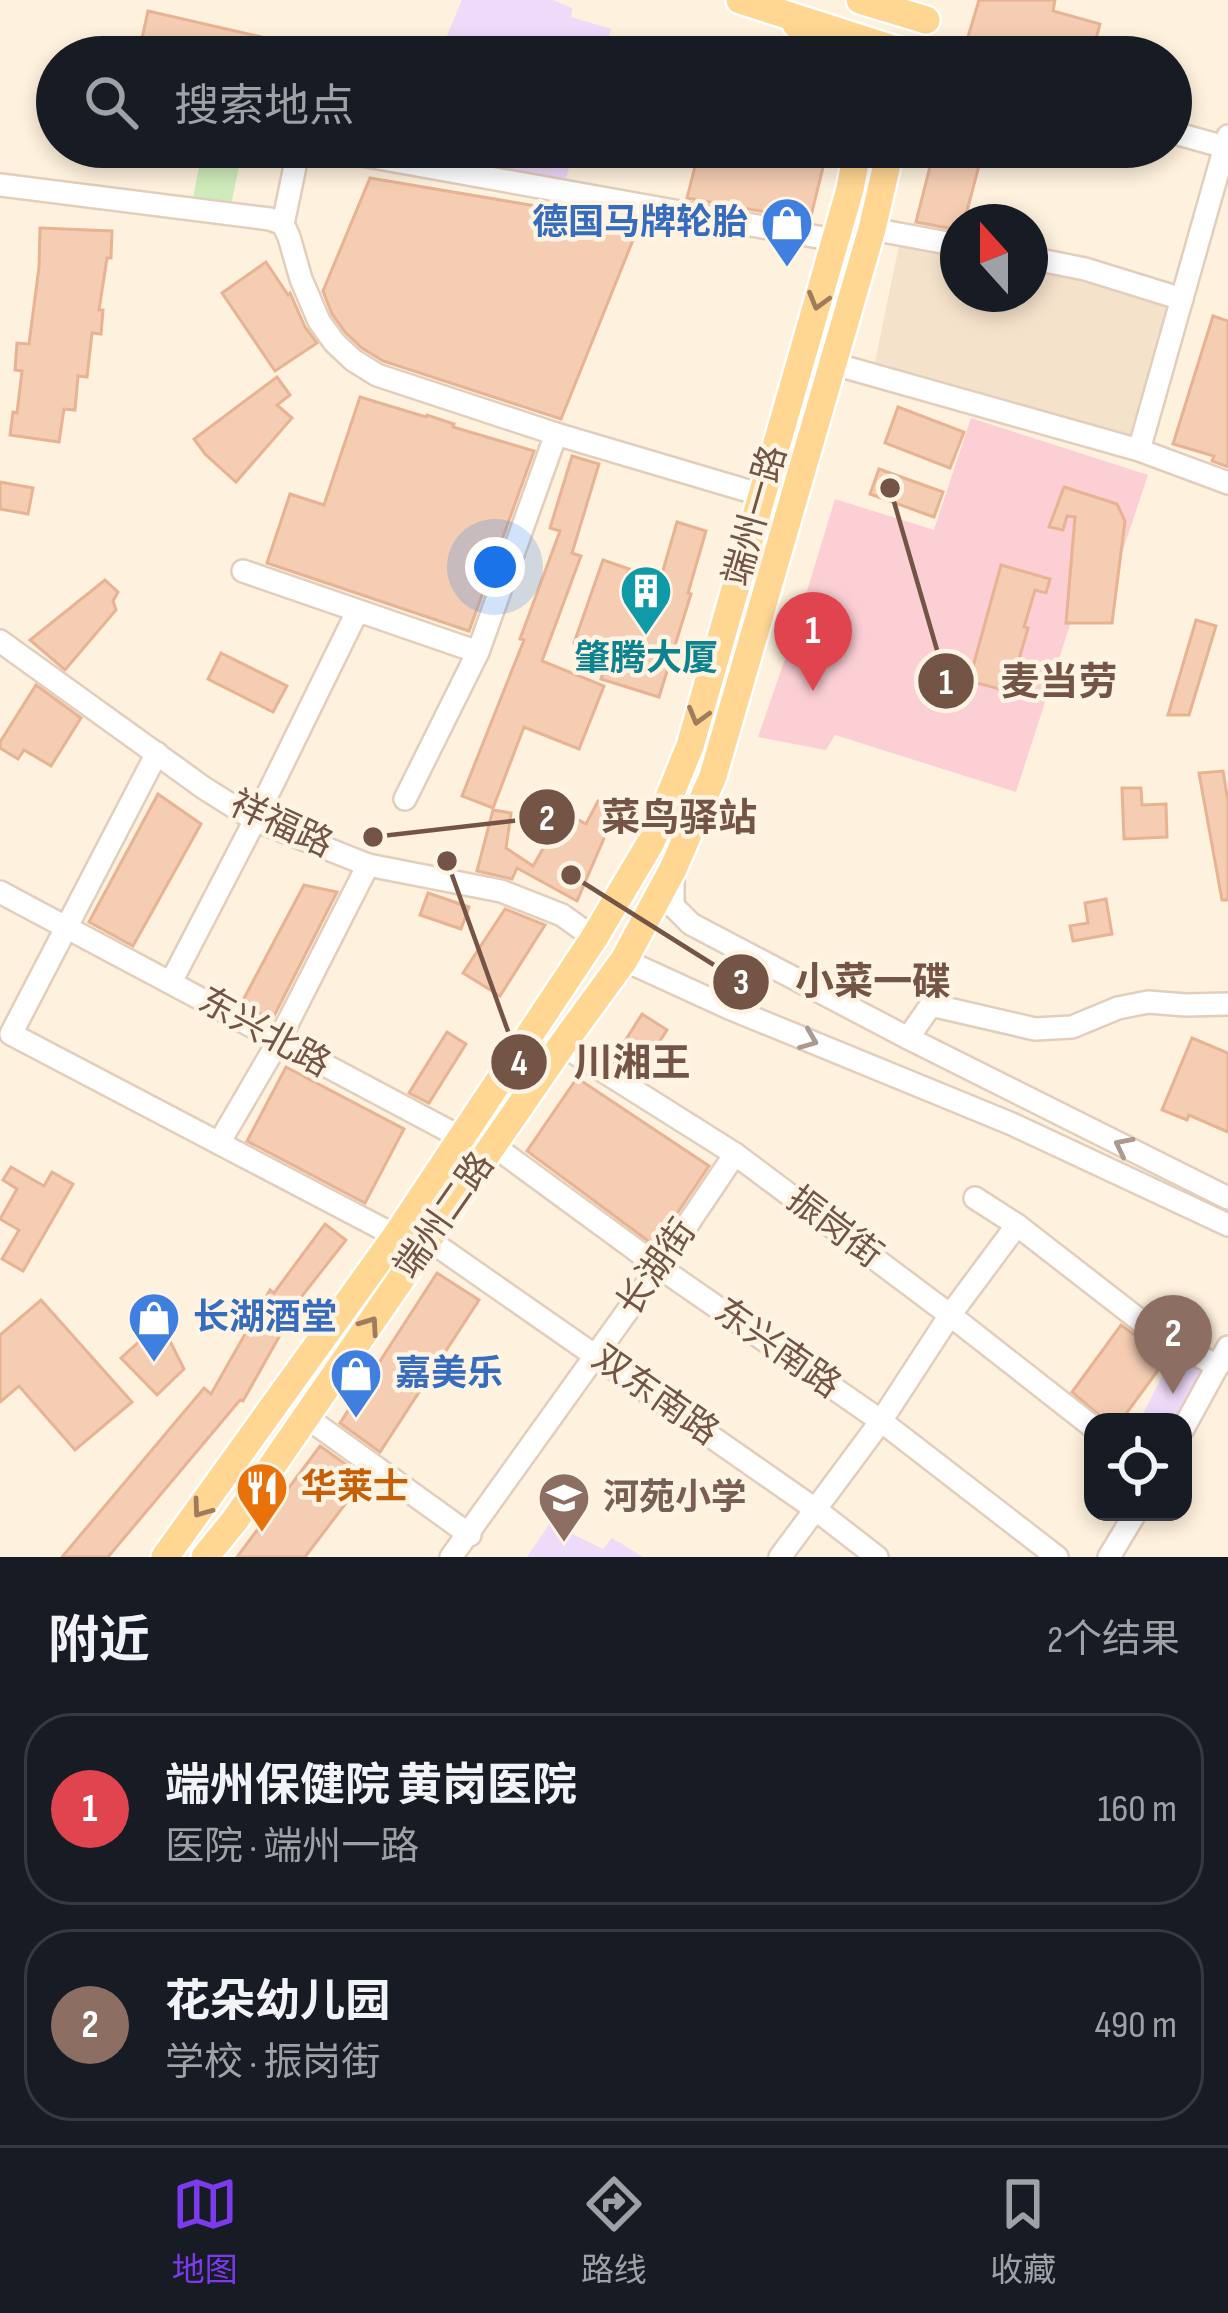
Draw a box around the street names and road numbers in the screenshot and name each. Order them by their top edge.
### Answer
street label: 端州一路 [715,441,797,591]
street label: 祥福路 [223,783,339,867]
street label: 东兴北路 [191,979,337,1087]
street label: 端州二路 [386,1145,504,1287]
street label: 振岗街 [778,1178,890,1278]
street label: 长湖街 [608,1211,706,1325]
street label: 东兴南路 [706,1290,848,1408]
street label: 双东南路 [584,1337,726,1455]

